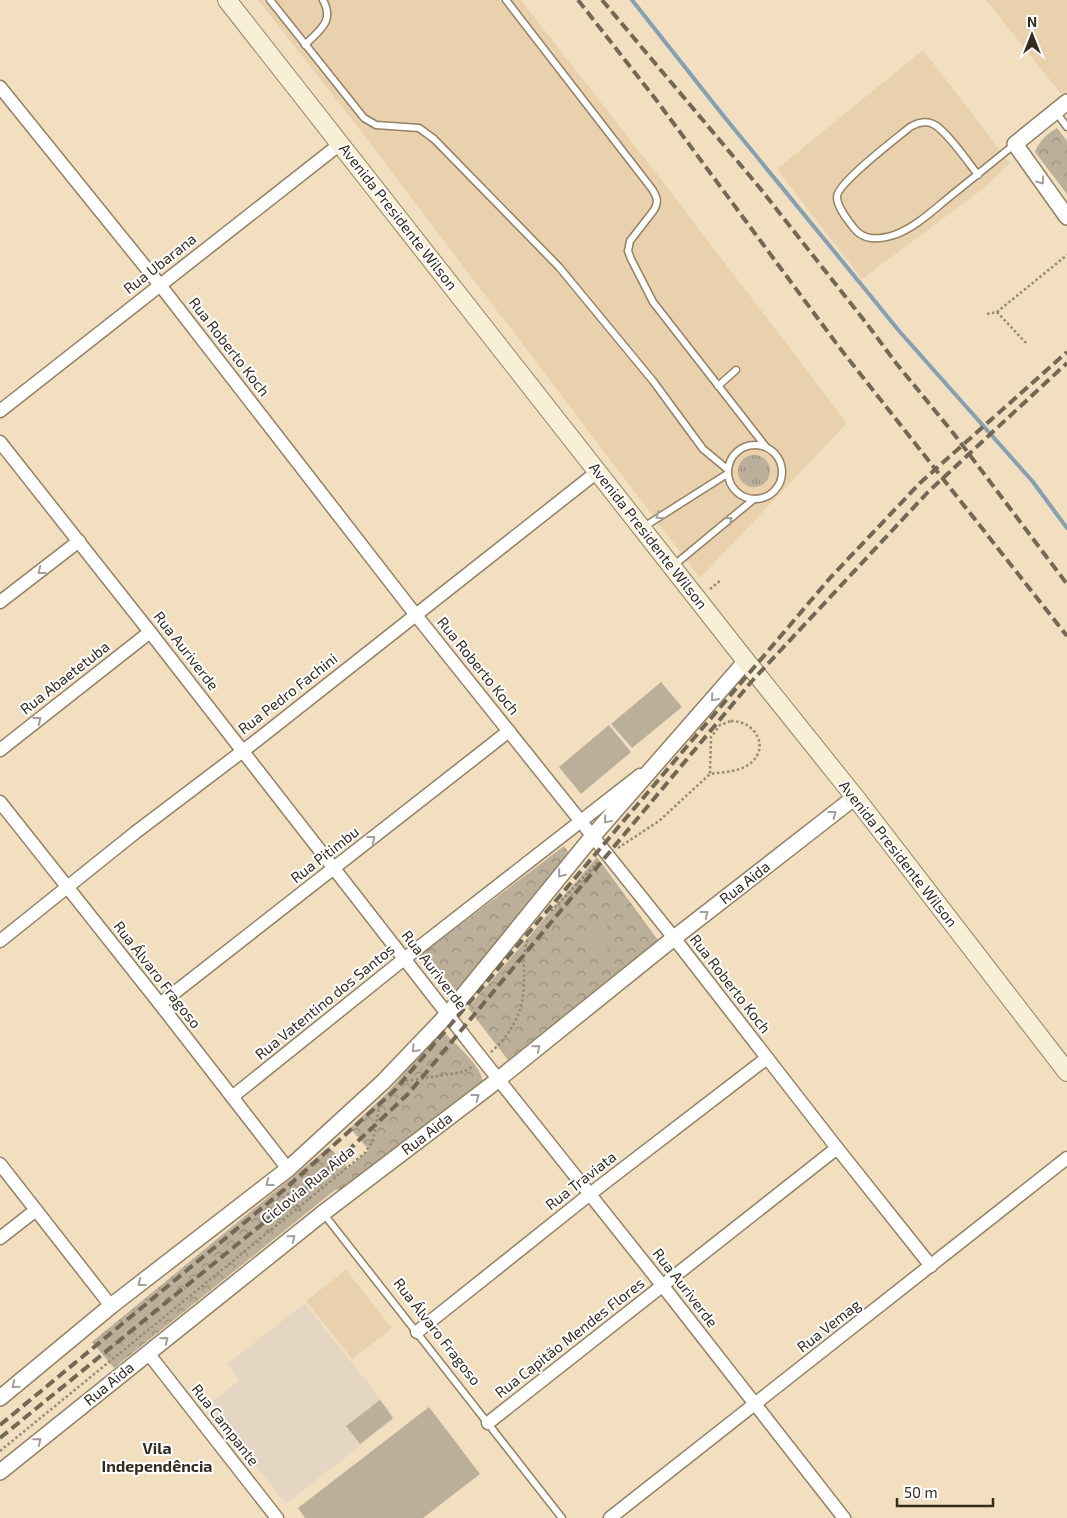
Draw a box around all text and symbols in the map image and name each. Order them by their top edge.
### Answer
north arrow [1007,10,1057,60]
text: N [1027,13,1037,30]
street label: Avenida Presidente Wilson [336,139,462,293]
one-way arrow [1035,175,1044,184]
street label: Rua Ubarana [119,229,199,297]
street label: Rua Roberto Koch [186,293,274,399]
street label: Avenida Presidente Wilson [586,458,712,612]
one-way arrow [655,510,665,519]
one-way arrow [723,517,732,525]
one-way arrow [37,565,47,574]
street label: Rua Auriverde [150,607,223,693]
street label: Rua Roberto Koch [434,613,524,718]
street label: Rua Abaetetuba [16,637,112,718]
street label: Rua Pedro Fachini [234,649,340,737]
one-way arrow [711,692,720,701]
one-way arrow [32,717,42,726]
street label: Avenida Presidente Wilson [836,776,962,930]
one-way arrow [828,811,837,820]
one-way arrow [604,814,612,823]
street label: Rua Pitimbu [287,822,362,886]
one-way arrow [366,836,375,844]
street label: Rua Aida [716,857,773,907]
one-way arrow [558,869,567,878]
one-way arrow [699,911,708,919]
street label: Rua Álvaro Fragoso [110,917,205,1032]
street label: Rua Auriverde [398,926,471,1012]
street label: Rua Roberto Koch [687,930,775,1036]
street label: Rua Vatentino dos Santos [251,940,398,1063]
one-way arrow [412,1044,421,1053]
one-way arrow [531,1045,540,1053]
one-way arrow [470,1094,479,1102]
street label: Rua Aida [397,1108,455,1158]
street label: Ciclovia Rua Aida [257,1141,358,1227]
street label: Rua Traviata [542,1147,619,1213]
one-way arrow [266,1177,275,1186]
one-way arrow [286,1235,295,1244]
street label: Rua Auriverde [649,1244,722,1330]
street label: Rua Capitão Mendes Flores [491,1273,648,1401]
street label: Rua Álvaro Fragoso [390,1274,485,1389]
one-way arrow [138,1277,147,1285]
street label: Rua Vemag [793,1295,864,1356]
one-way arrow [159,1336,168,1345]
street label: Rua Aida [80,1358,137,1409]
one-way arrow [12,1380,21,1388]
street label: Rua Campante [188,1380,263,1469]
district label: Vila Independência [102,1438,212,1475]
one-way arrow [32,1439,41,1447]
scale bar [897,1476,993,1508]
text: 50 m [904,1483,938,1501]

